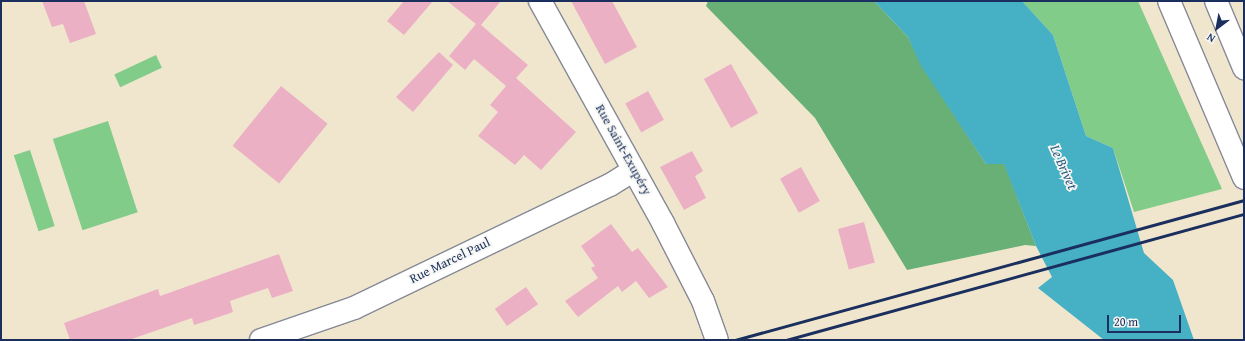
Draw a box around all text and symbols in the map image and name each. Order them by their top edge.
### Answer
north arrow [1197,8,1237,48]
text: N [1203,29,1218,47]
street label: Rue Saint-Exupéry [592,102,654,198]
water label: Le Brivet [1047,142,1081,192]
street label: Rue Marcel Paul [407,235,493,287]
scale bar [1109,307,1183,333]
text: 20 m [1114,313,1138,330]

